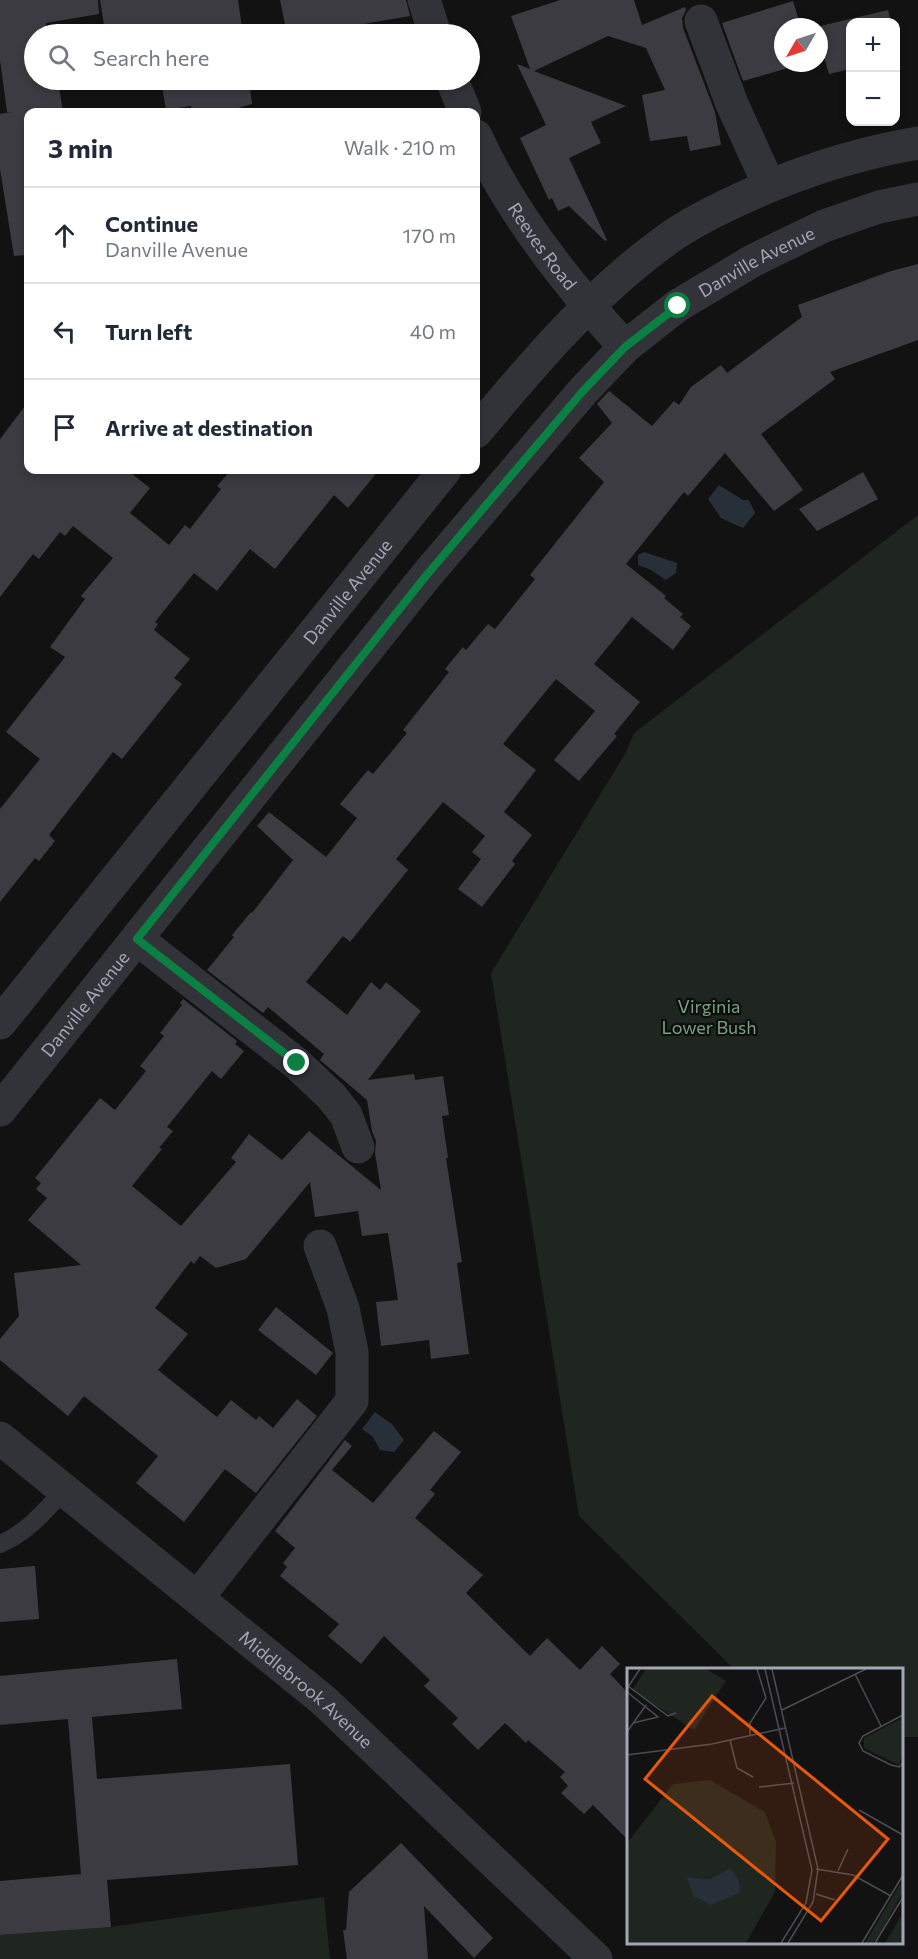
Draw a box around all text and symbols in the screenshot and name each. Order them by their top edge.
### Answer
north arrow [774,18,828,72]
map controls [846,18,900,126]
button: + [846,18,900,72]
search box [24,24,480,90]
icon: search [45,41,78,74]
text: Search here [93,44,209,71]
button: − [846,72,900,126]
text: 3 min [48,132,113,163]
text: Walk · 210 m [344,135,456,159]
street label: Reeves Road [504,198,582,294]
text: Continue [105,210,198,237]
icon: ahead [48,219,81,252]
street label: Danville Avenue [694,221,818,302]
text: 170 m [403,223,456,247]
text: Danville Avenue [105,237,248,261]
route start [664,292,690,318]
icon: left [48,315,81,348]
text: Turn left [105,318,192,345]
text: 40 m [410,319,456,343]
icon: arrive [48,411,81,444]
text: Arrive at destination [105,414,313,441]
street label: Danville Avenue [298,534,396,648]
street label: Danville Avenue [36,946,134,1061]
park label: Virginia Lower Bush [661,995,757,1038]
route end [283,1049,309,1075]
street label: Middlebrook Avenue [235,1626,377,1752]
inset map [627,1668,903,1944]

